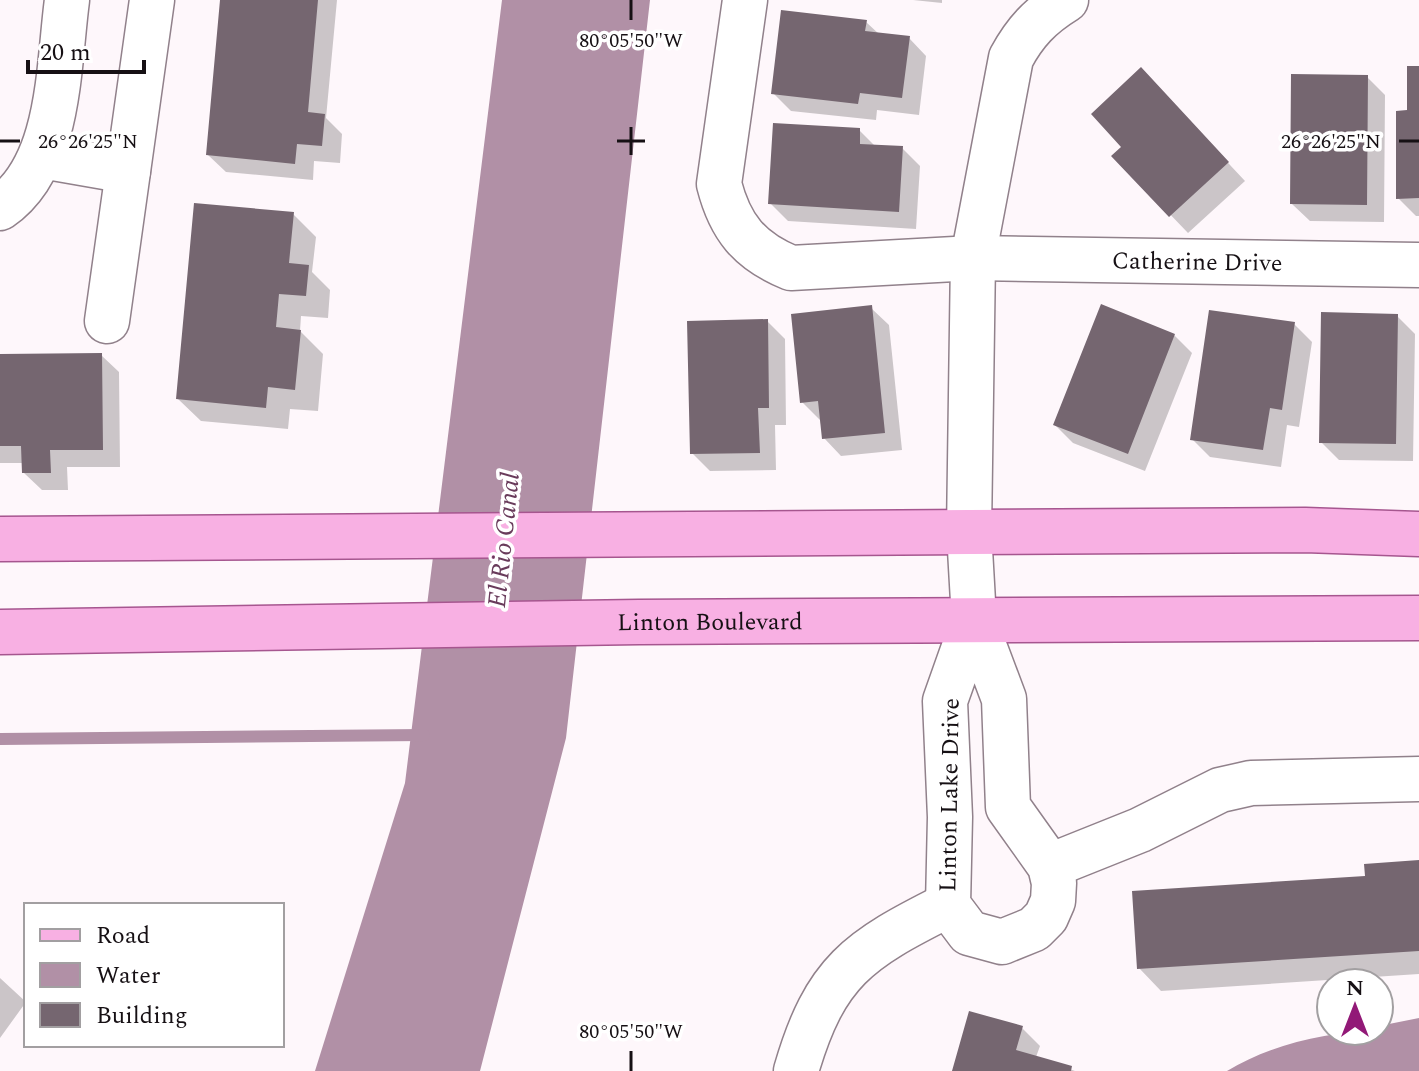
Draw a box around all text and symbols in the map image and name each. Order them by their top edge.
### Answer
scale bar [28,24,144,74]
text: 80°05'50"W [579,26,683,56]
text: 20 m [40,35,91,71]
text: 26°26'25"N [38,127,138,157]
text: 26°26'25"N [1281,127,1381,157]
street label: Catherine Drive [1111,243,1283,282]
water label: El Rio Canal [477,470,531,610]
street label: Linton Boulevard [617,604,803,641]
street label: Linton Lake Drive [930,698,970,892]
legend [24,903,284,1047]
text: Road [96,918,150,954]
text: Water [96,958,160,994]
north arrow [1315,967,1395,1047]
text: N [1346,972,1364,1005]
text: Building [96,998,188,1034]
text: 80°05'50"W [579,1017,683,1047]

